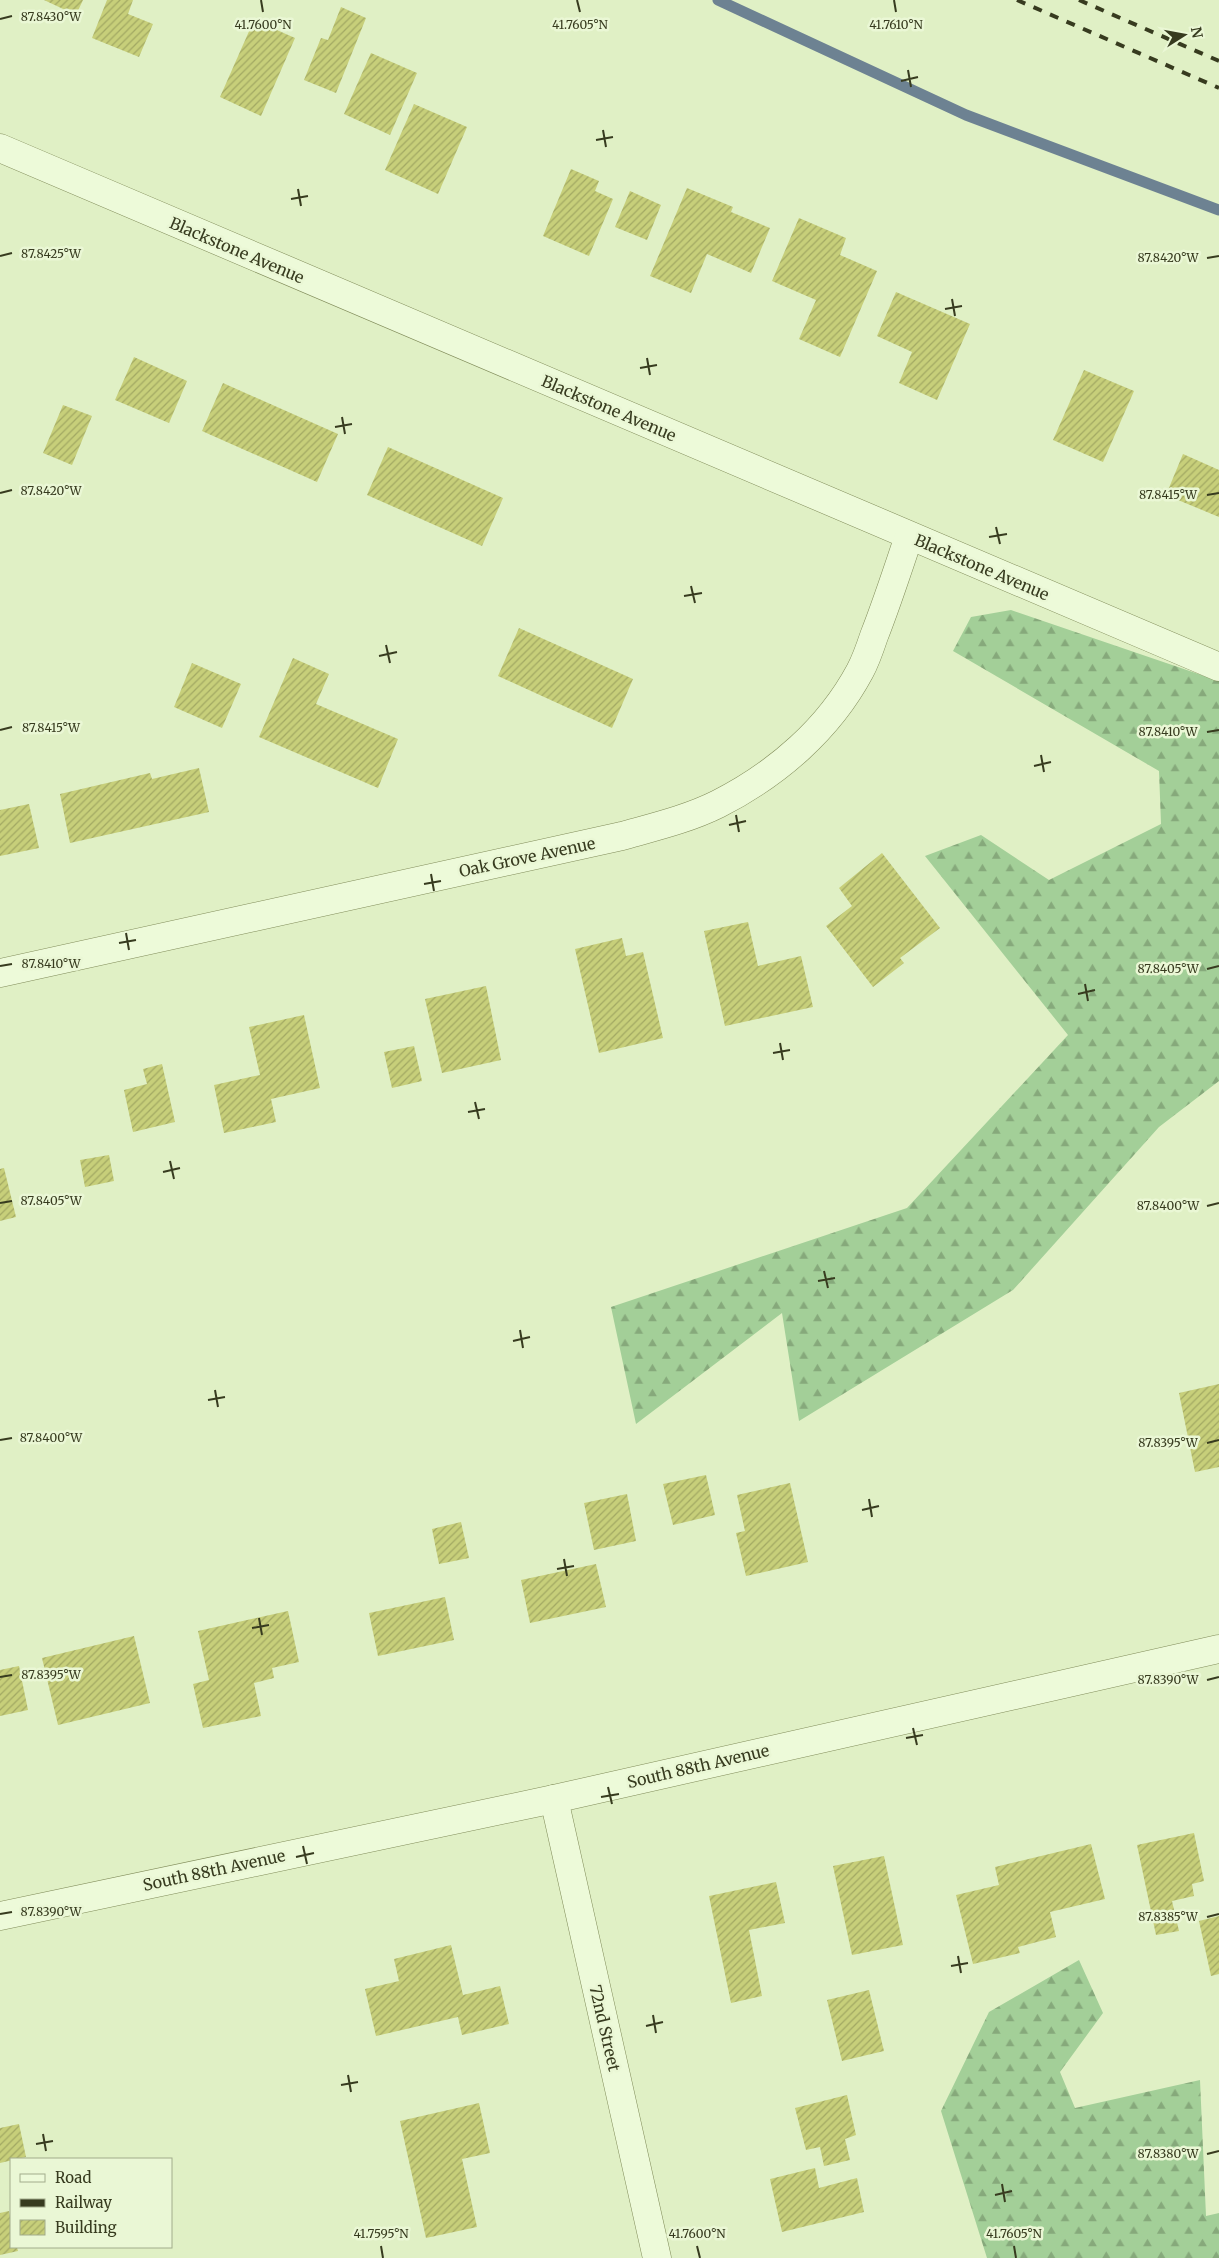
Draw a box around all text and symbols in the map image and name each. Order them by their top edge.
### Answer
text: 87.8430°W [21,9,82,24]
north arrow [1159,10,1209,60]
text: 41.7600°N [234,17,292,32]
text: 41.7605°N [552,17,609,32]
text: 41.7610°N [869,17,923,32]
text: N [1187,25,1207,40]
street label: Blackstone Avenue [167,213,307,287]
text: 87.8425°W [21,246,82,261]
text: 87.8420°W [1137,250,1200,265]
street label: Blackstone Avenue [539,371,679,445]
text: 87.8420°W [20,483,83,498]
text: 87.8415°W [1139,487,1198,502]
street label: Blackstone Avenue [912,530,1052,604]
text: 87.8415°W [22,720,81,735]
text: 87.8410°W [1139,724,1198,739]
street label: Oak Grove Avenue [457,833,597,881]
text: 87.8410°W [22,956,81,971]
text: 87.8405°W [1137,961,1200,976]
text: 87.8405°W [20,1193,83,1208]
text: 87.8400°W [1137,1198,1200,1213]
text: 87.8400°W [20,1430,83,1445]
text: 87.8395°W [1138,1435,1199,1450]
text: 87.8395°W [21,1667,82,1682]
text: 87.8390°W [1138,1672,1199,1687]
street label: South 88th Avenue [625,1740,771,1792]
street label: South 88th Avenue [141,1845,287,1895]
text: 87.8390°W [21,1904,82,1919]
text: 87.8385°W [1138,1909,1199,1924]
street label: 72nd Street [585,1983,625,2074]
text: 87.8380°W [1138,2146,1200,2161]
legend [10,2158,172,2248]
text: Road [55,2168,91,2187]
text: Railway [55,2193,112,2212]
text: Building [55,2218,117,2237]
text: 41.7595°N [354,2226,409,2241]
text: 41.7600°N [668,2226,726,2241]
text: 41.7605°N [986,2226,1043,2241]

